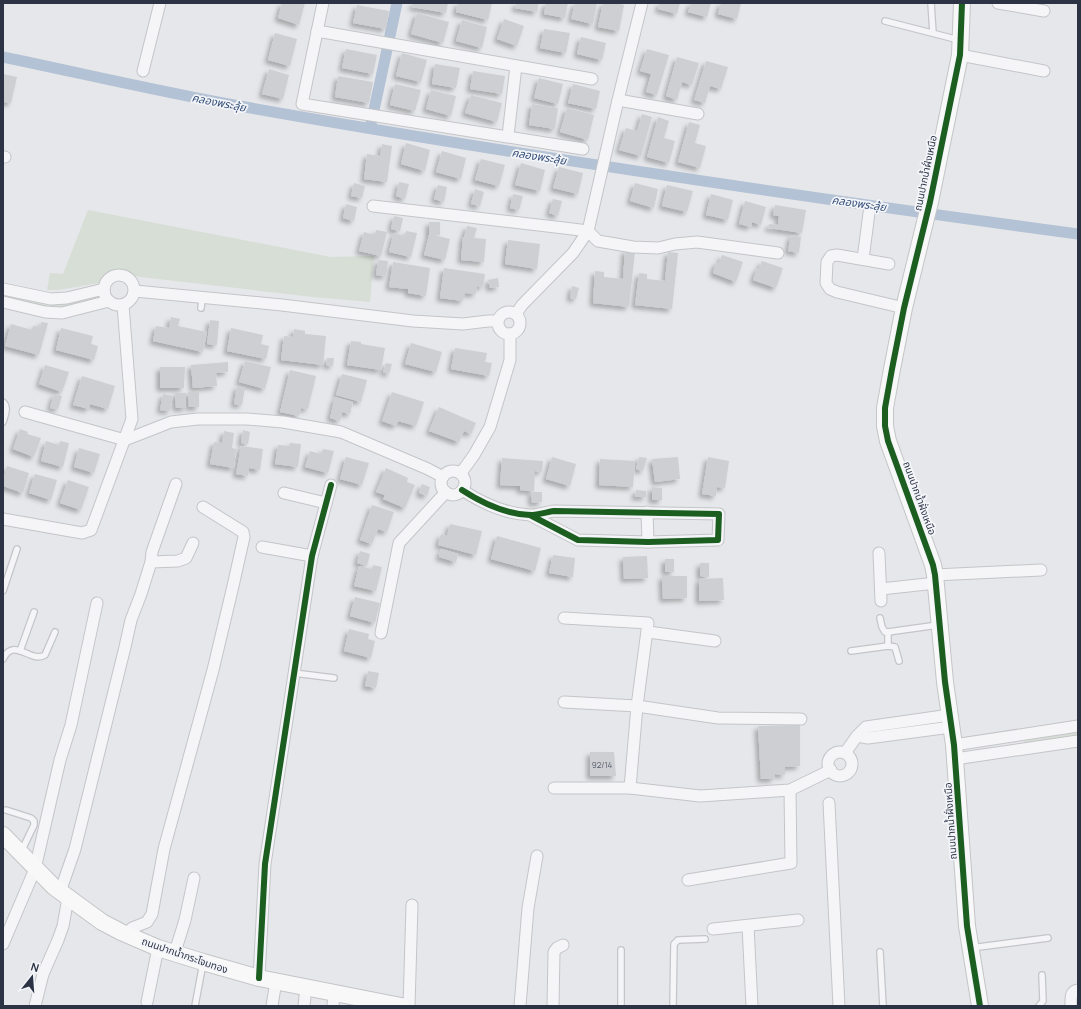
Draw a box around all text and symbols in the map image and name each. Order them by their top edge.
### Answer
water label: คลองพระลุ้ย [191,89,249,115]
street label: ถนนปากน้ำฝั่งเหนือ [910,134,940,212]
water label: คลองพระลุ้ย [511,144,569,168]
water label: คลองพระลุ้ย [831,192,889,214]
street label: ถนนปากน้ำฝั่งเหนือ [900,459,940,537]
house number: 92/14 [592,759,613,770]
street label: ถนนปากน้ำฝั่งเหนือ [940,782,960,860]
street label: ถนนปากน้ำกระโจมทอง [140,934,230,976]
north arrow [12,957,52,997]
text: N [29,959,41,975]

